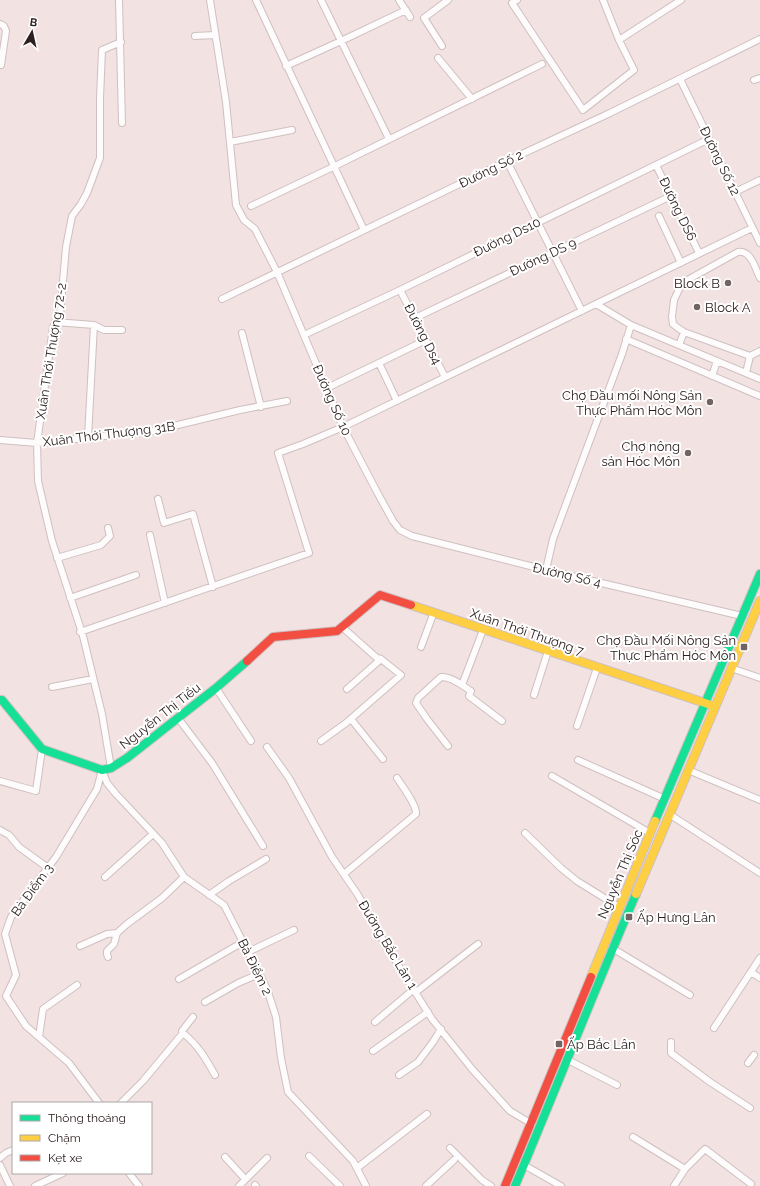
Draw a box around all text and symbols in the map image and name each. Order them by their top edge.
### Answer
north arrow [12,12,52,52]
text: B [29,16,39,30]
street label: Đường Số 12 [697,124,743,198]
street label: Đường Số 2 [456,147,526,191]
street label: Đường DS6 [656,175,700,243]
street label: Đường Ds10 [471,214,543,260]
street label: Đường DS 9 [507,235,579,279]
place label: Block B [674,276,720,291]
marker: Block B [723,278,733,288]
street label: Xuân Thới Thượng 72-2 [33,281,69,420]
place label: Block A [705,300,751,315]
street label: Đường Ds4 [401,301,445,367]
marker: Block A [692,302,702,312]
street label: Đường Số 10 [310,362,354,438]
place label: Chợ Đầu mối Nông Sản Thực Phẩm Hóc Môn [562,388,702,418]
marker: Chợ Đầu mối Nông Sản Thực Phẩm Hóc Môn [705,397,715,407]
street label: Xuân Thới Thượng 31B [42,418,176,450]
place label: Chợ nông sản Hóc Môn [601,439,680,469]
marker: Chợ nông sản Hóc Môn [683,448,693,458]
street label: Đường Số 4 [531,560,603,590]
street label: Xuân Thới Thượng 7 [468,606,586,658]
place label: Chợ Đầu Mối Nông Sản Thực Phẩm Hóc Môn [597,633,736,663]
marker: Chợ Đầu Mối Nông Sản Thực Phẩm Hóc Môn [739,642,749,652]
street label: Nguyễn Thị Tiểu [117,680,203,752]
street label: Nguyễn Thị Sóc [594,827,646,921]
street label: Bà Điểm 3 [8,861,56,919]
street label: Đường Bắc Lân 1 [356,898,421,993]
place label: Ấp Hưng Lân [637,909,716,925]
marker: Ấp Hưng Lân [624,912,634,922]
street label: Bà Điểm 2 [235,936,275,998]
place label: Ấp Bắc Lân [567,1036,636,1052]
marker: Ấp Bắc Lân [554,1039,564,1049]
legend [12,1102,152,1174]
text: Thông thoáng [48,1111,126,1125]
text: Chậm [48,1131,81,1145]
text: Kẹt xe [48,1151,82,1165]

